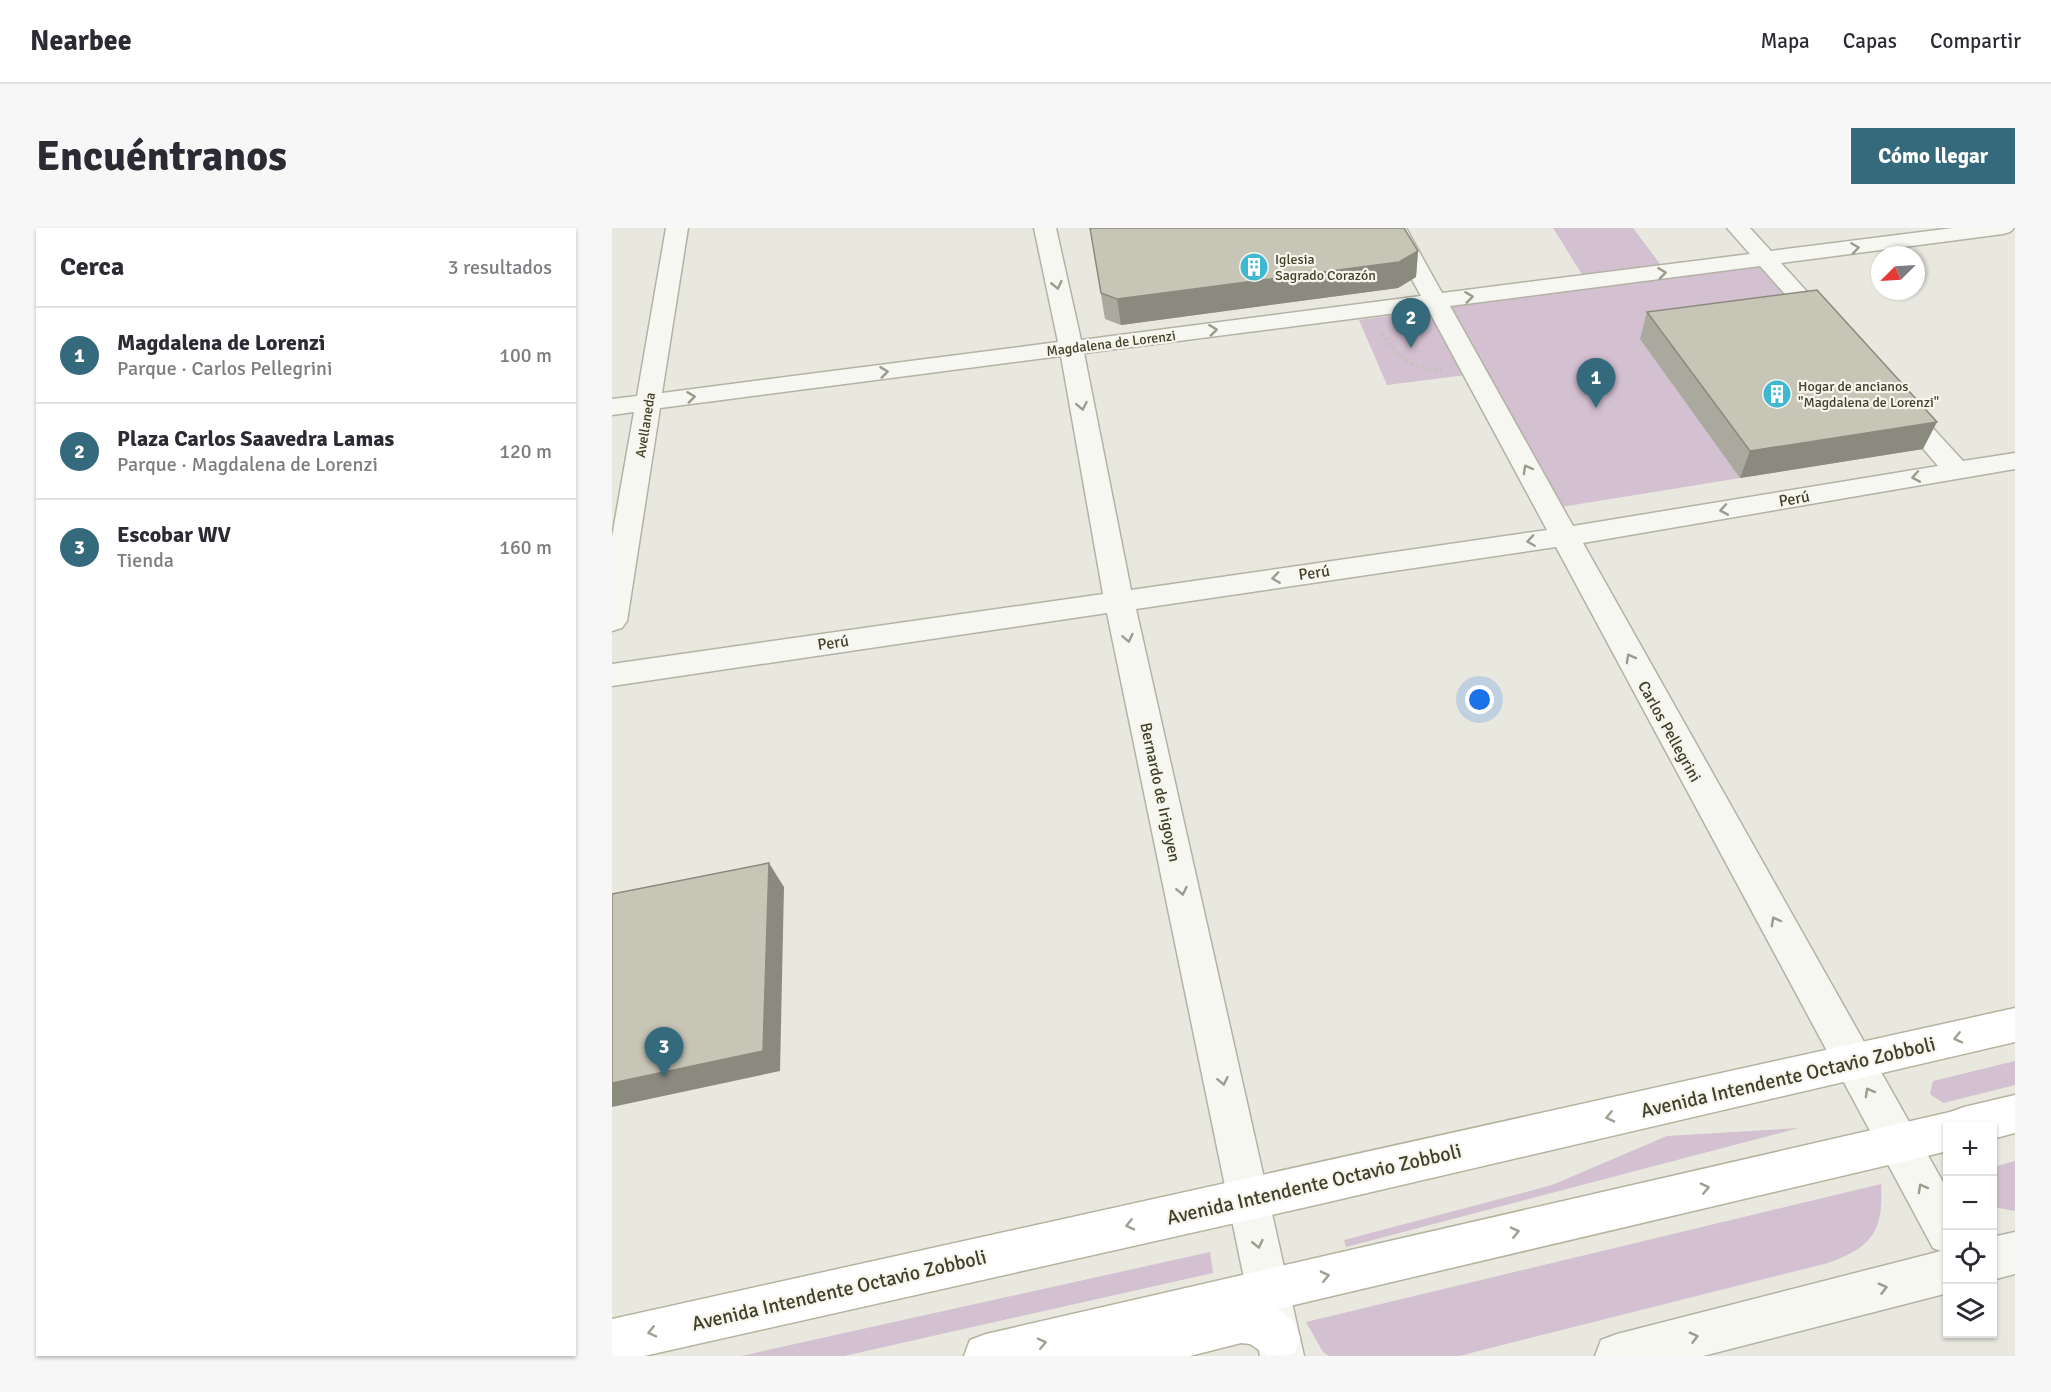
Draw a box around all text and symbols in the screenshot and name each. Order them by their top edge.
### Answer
text: Nearbee [30,24,132,58]
text: Mapa [1760,28,1810,54]
text: Capas [1843,28,1897,54]
text: Compartir [1930,28,2021,54]
button: Cómo llegar [1851,128,2015,184]
text: Encuéntranos [36,131,287,182]
one-way arrow [1851,242,1860,254]
north arrow [1871,246,1925,300]
text: Cerca [60,251,124,283]
building icon: Iglesia Sagrado Corazón [1238,251,1270,283]
place label: Iglesia Sagrado Corazón [1275,251,1376,284]
text: 3 resultados [448,255,552,280]
one-way arrow [1657,267,1667,279]
one-way arrow [1050,280,1063,290]
one-way arrow [1464,292,1473,304]
pin: 2 [1392,298,1430,348]
one-way arrow [1208,325,1217,337]
street label: Magdalena de Lorenzi [1045,327,1177,360]
text: Magdalena de Lorenzi [117,329,325,356]
text: 1 [74,343,85,368]
text: 100 m [499,343,552,368]
text: Parque · Carlos Pellegrini [117,356,332,381]
pin: 1 [1576,358,1616,408]
one-way arrow [880,366,889,379]
building icon: Hogar de ancianos "Magdalena de Lorenzi" [1761,378,1793,410]
place label: Hogar de ancianos "Magdalena de Lorenzi" [1798,378,1939,411]
street label: Avellaneda [632,391,659,459]
one-way arrow [686,391,695,403]
one-way arrow [1075,400,1088,410]
text: Plaza Carlos Saavedra Lamas [117,425,394,452]
text: 2 [74,439,85,464]
text: 120 m [499,439,552,464]
text: Parque · Magdalena de Lorenzi [117,452,378,477]
one-way arrow [1523,464,1534,475]
one-way arrow [1911,471,1921,483]
street label: Perú [1777,486,1811,512]
one-way arrow [1719,503,1729,516]
text: Escobar WV [117,521,231,548]
text: 3 [74,535,85,560]
text: 160 m [499,535,552,560]
one-way arrow [1527,535,1536,547]
text: Tienda [117,548,174,573]
street label: Perú [1297,561,1331,585]
one-way arrow [1271,571,1280,583]
street label: Perú [816,631,850,655]
one-way arrow [1121,633,1134,643]
one-way arrow [1626,654,1638,664]
street label: Carlos Pellegrini [1633,677,1705,786]
your location [1465,685,1494,714]
street label: Bernardo de Irigoyen [1135,721,1185,864]
one-way arrow [1175,885,1188,895]
one-way arrow [1771,917,1782,928]
pin: 3 [644,1028,684,1077]
street label: Avenida Intendente Octavio Zobboli [1638,1031,1938,1124]
one-way arrow [1953,1031,1963,1044]
one-way arrow [1216,1076,1229,1086]
one-way arrow [1864,1088,1876,1098]
one-way arrow [1606,1110,1616,1123]
map controls [1943,1122,1997,1338]
button: + [1943,1122,1997,1176]
street label: Avenida Intendente Octavio Zobboli [1164,1138,1464,1231]
button: − [1943,1176,1997,1230]
one-way arrow [1700,1182,1710,1195]
one-way arrow [1918,1184,1930,1194]
one-way arrow [1125,1218,1135,1231]
one-way arrow [1510,1226,1520,1239]
button: locate [1943,1230,1997,1284]
one-way arrow [1251,1239,1264,1249]
street label: Avenida Intendente Octavio Zobboli [689,1244,989,1337]
one-way arrow [1320,1271,1330,1284]
one-way arrow [1877,1283,1887,1295]
button: layers [1943,1284,1997,1338]
one-way arrow [648,1324,658,1337]
one-way arrow [1689,1332,1699,1345]
one-way arrow [1037,1337,1047,1350]

